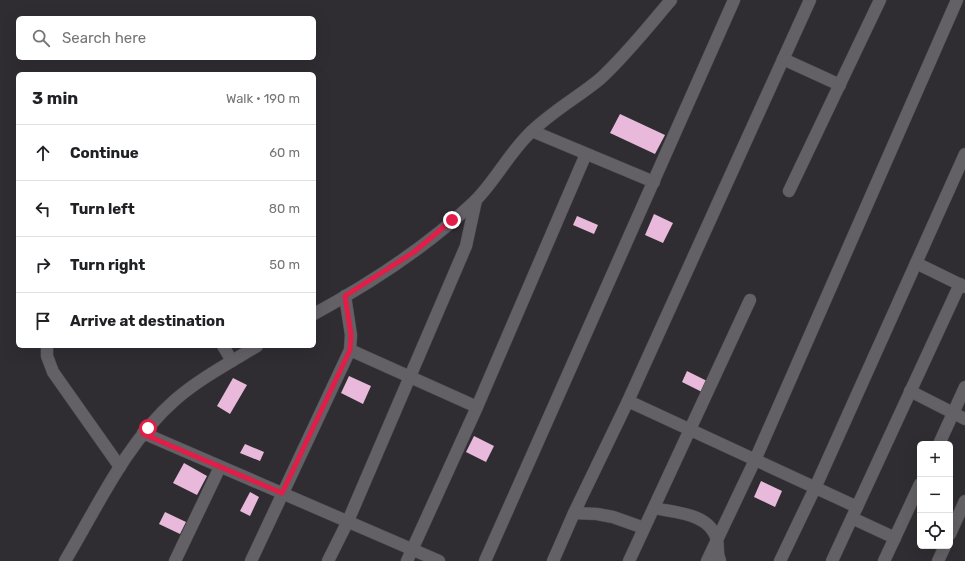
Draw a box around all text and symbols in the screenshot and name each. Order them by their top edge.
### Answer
search box [16,16,316,60]
icon: search [30,27,52,49]
text: Search here [62,29,146,47]
text: 3 min [32,88,78,108]
text: Walk · 190 m [226,91,300,106]
icon: ahead [32,142,54,164]
text: Continue [70,144,139,162]
text: 60 m [269,145,300,160]
icon: left [32,198,54,220]
text: Turn left [70,200,135,218]
text: 80 m [269,201,300,216]
route end [443,211,461,229]
icon: right [32,254,54,276]
text: Turn right [70,256,145,274]
text: 50 m [269,257,300,272]
icon: arrive [32,310,54,332]
text: Arrive at destination [70,312,225,330]
route start [139,419,157,437]
map controls [917,441,953,549]
button: + [917,441,953,477]
button: − [917,477,953,513]
button: locate [917,513,953,549]

